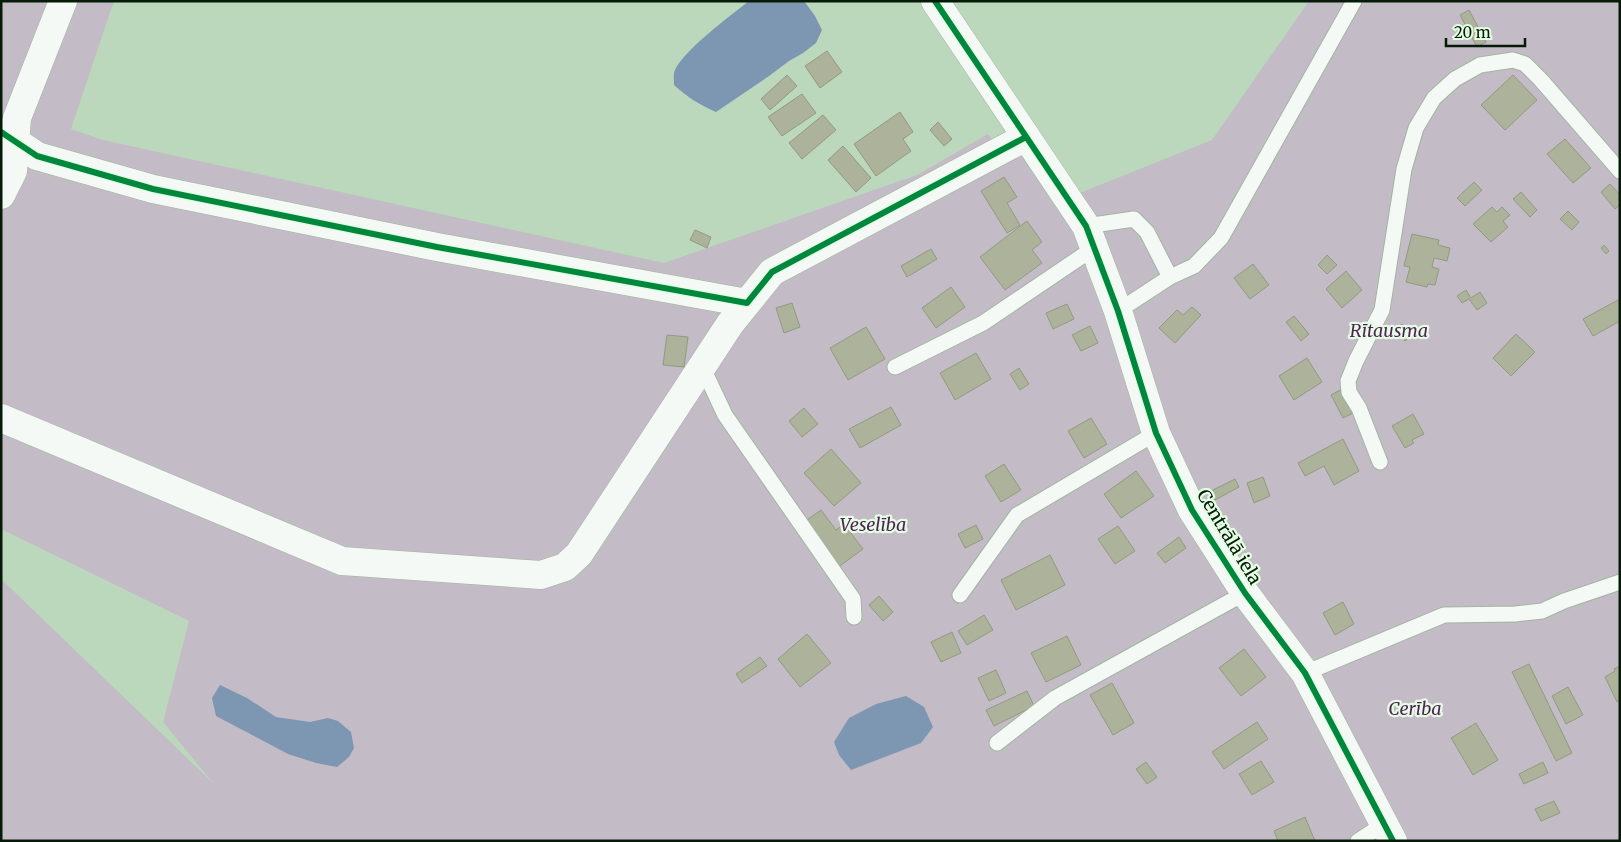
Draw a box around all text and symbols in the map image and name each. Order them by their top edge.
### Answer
scale bar [1446,15,1525,47]
text: 20 m [1454,23,1491,42]
park label: Rītausma [1350,319,1428,342]
street label: Centrālā iela [1192,485,1267,589]
park label: Veselība [840,513,906,536]
park label: Cerība [1388,697,1442,720]

